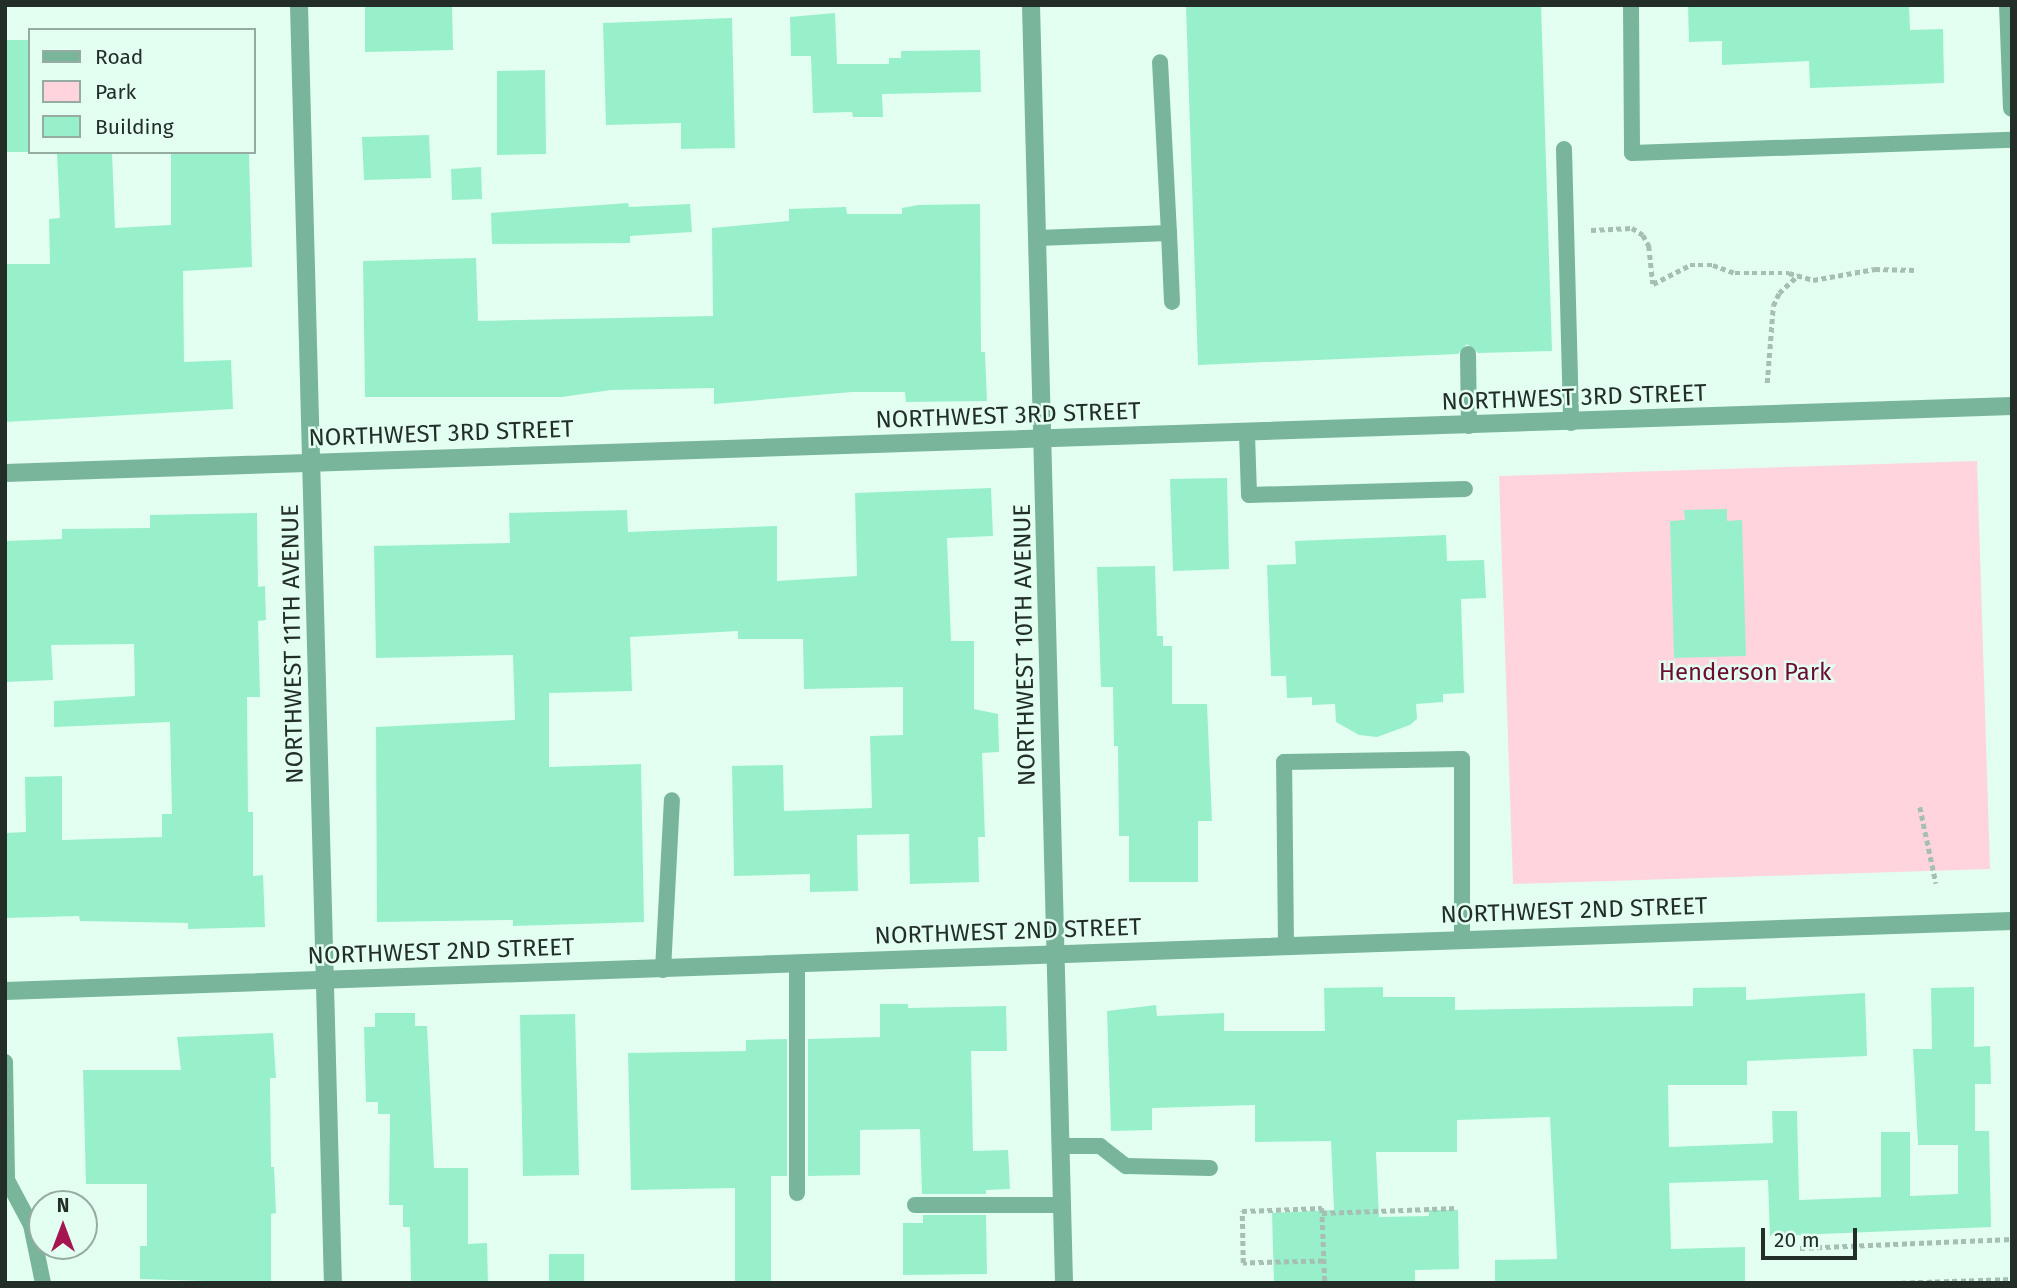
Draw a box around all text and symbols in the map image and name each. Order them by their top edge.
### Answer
legend [28,28,256,154]
text: Road [95,44,143,70]
text: Park [95,79,136,105]
text: Building [95,114,174,140]
street label: NORTHWEST 3RD STREET [1441,379,1707,417]
street label: NORTHWEST 3RD STREET [875,397,1141,435]
street label: NORTHWEST 3RD STREET [308,415,574,453]
street label: NORTHWEST 11TH AVENUE [276,504,310,784]
street label: NORTHWEST 10TH AVENUE [1008,504,1042,786]
park label: Henderson Park [1659,659,1831,687]
street label: NORTHWEST 2ND STREET [1440,892,1708,930]
street label: NORTHWEST 2ND STREET [874,913,1142,951]
street label: NORTHWEST 2ND STREET [307,933,575,971]
north arrow [28,1190,98,1260]
text: N [57,1194,69,1217]
scale bar [1765,1214,1861,1258]
text: 20 m [1774,1227,1820,1253]

